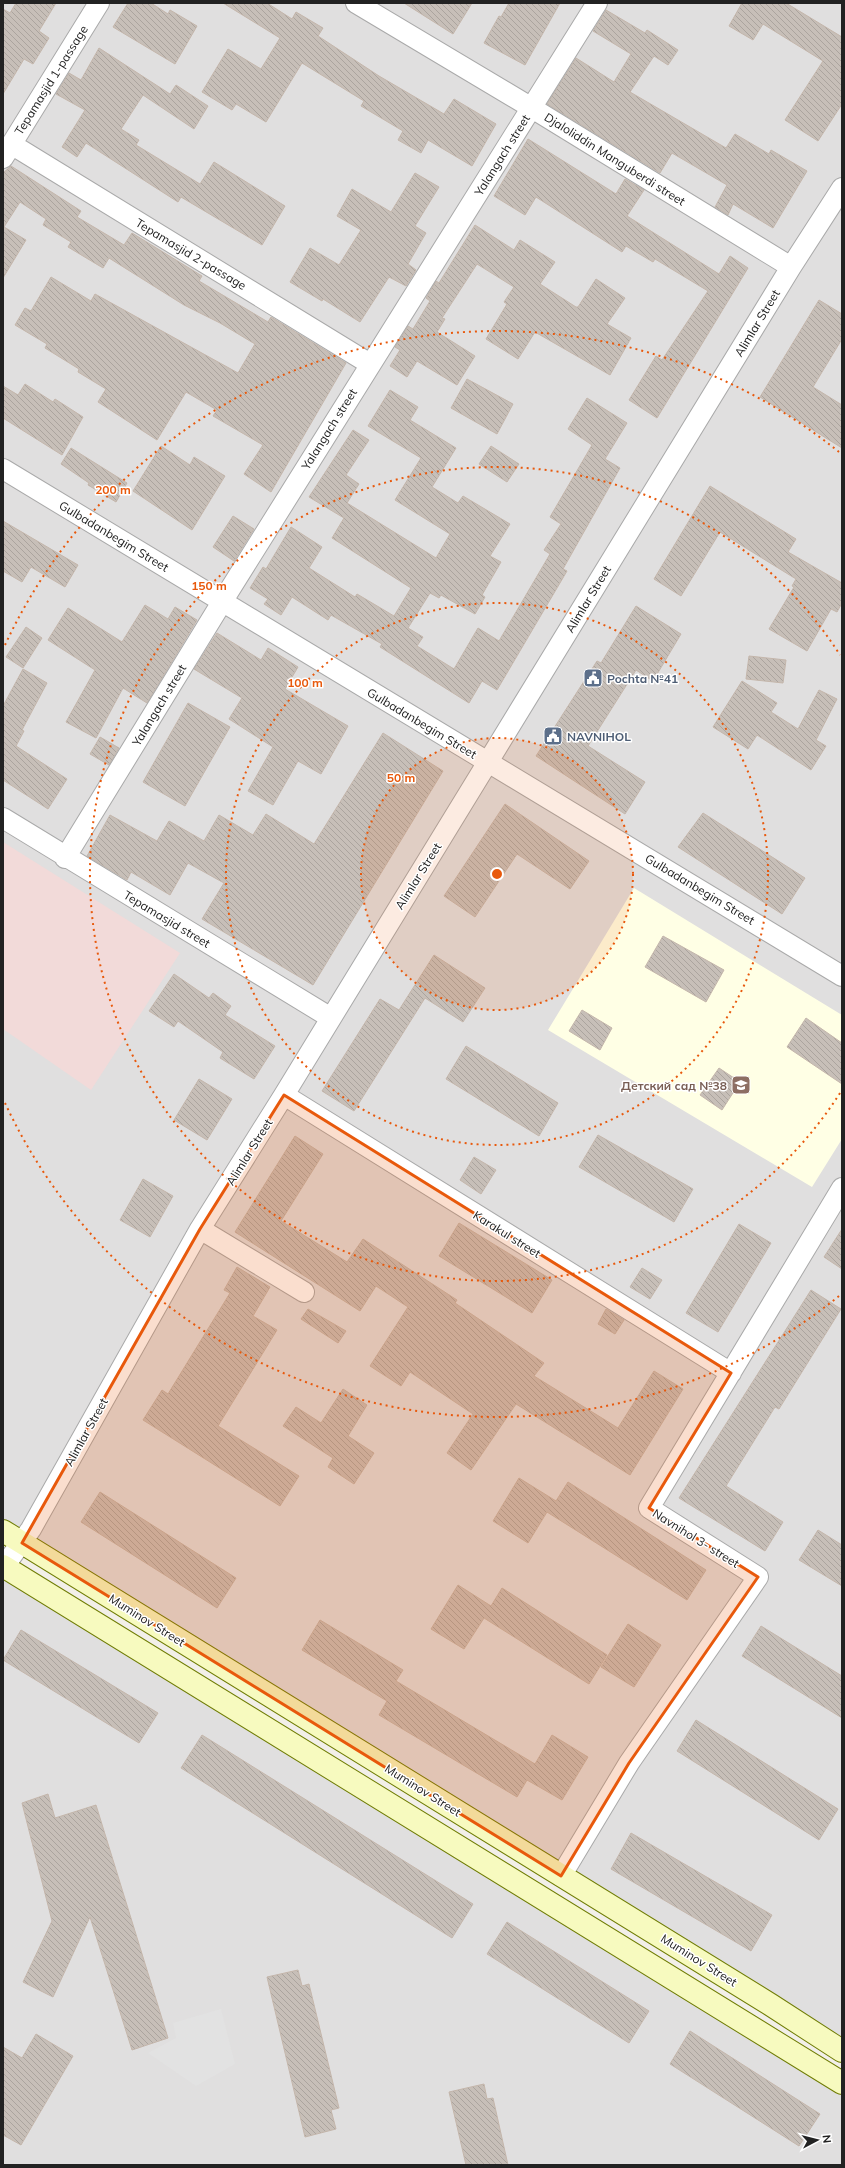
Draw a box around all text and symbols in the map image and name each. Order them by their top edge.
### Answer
street label: Tepamasjid 1-passage [11,22,91,138]
street label: Djaloliddin Manguberdi street [542,109,688,209]
street label: Yalangach street [471,112,533,199]
street label: Tepamasjid 2-passage [133,215,249,293]
street label: Аlimlar Street [731,287,783,359]
street label: Yalangach street [298,386,360,473]
text: 200 m [95,482,131,497]
street label: Gulbadanbegim Street [57,497,171,575]
street label: Аlimlar Street [562,563,614,635]
text: 150 m [191,578,227,593]
street label: Yalangach street [128,661,189,750]
public building icon: Pochta №41 [582,667,604,689]
place label: Pochta №41 [607,671,678,686]
text: 100 m [287,675,323,690]
street label: Gulbadanbegim Street [365,684,479,762]
public building icon: NAVNIHOL [542,725,564,747]
place label: NAVNIHOL [567,729,631,744]
text: 50 m [387,770,415,785]
street label: Аlimlar Street [392,840,444,912]
street label: Gulbadanbegim Street [643,850,757,928]
centre of rings [490,867,504,881]
street label: Tepamasjid street [121,887,213,951]
school or university icon: Детский сад №38 [730,1074,752,1096]
place label: Детский сад №38 [621,1078,727,1093]
street label: Аlimlar Street [223,1116,275,1188]
street label: Karakul street [470,1207,544,1261]
street label: Аlimlar Street [61,1395,111,1469]
street label: Navnihol 3- street [650,1505,742,1571]
street label: Muminov Street [106,1591,188,1649]
street label: Muminov Street [382,1761,464,1819]
street label: Muminov Street [658,1931,740,1989]
north arrow [797,2120,837,2160]
text: N [819,2134,834,2144]

